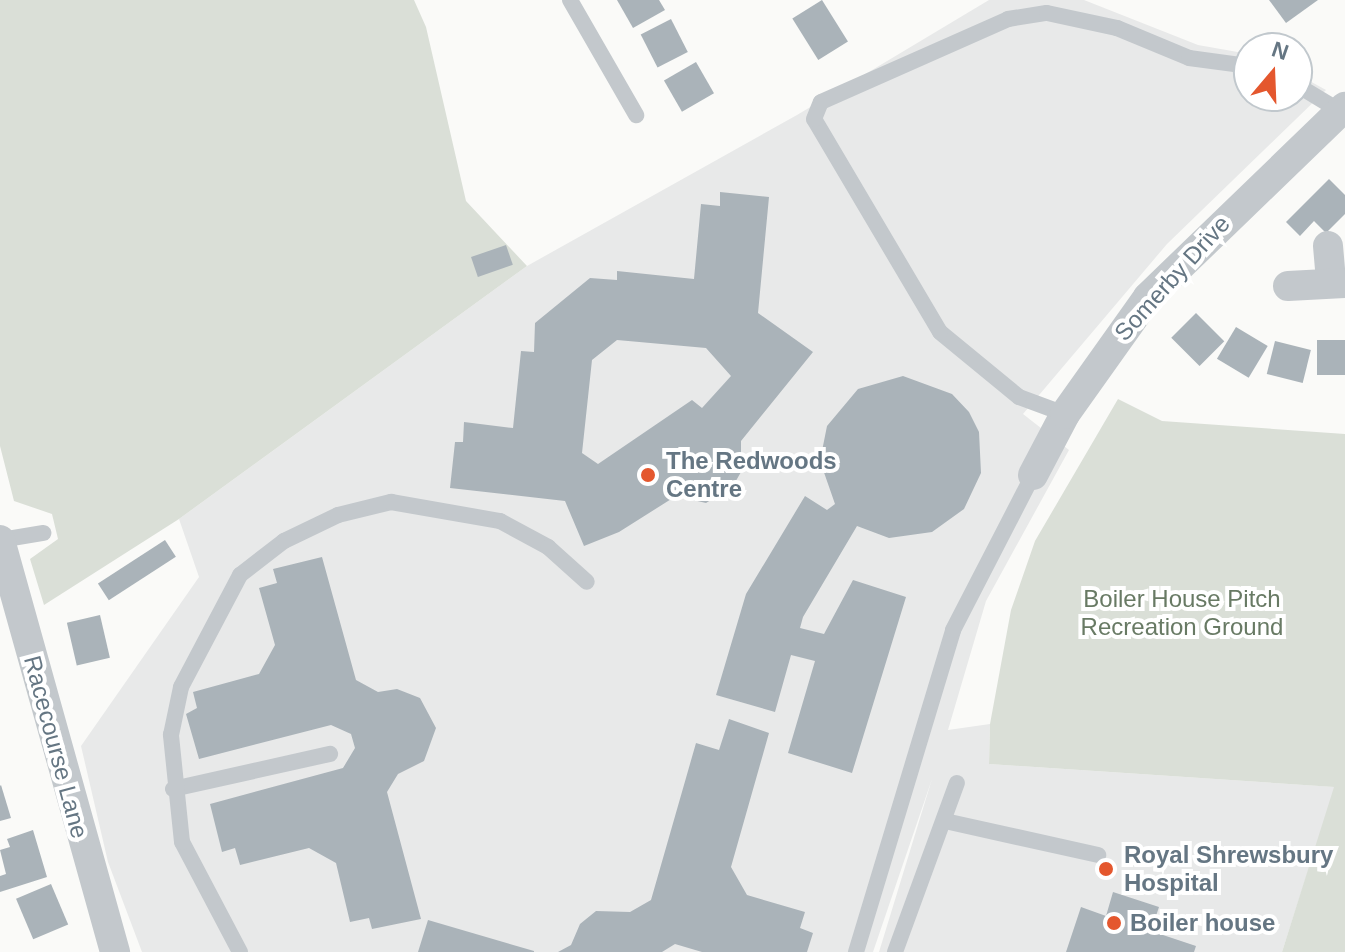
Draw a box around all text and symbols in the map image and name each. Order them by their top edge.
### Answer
north arrow [1233,32,1313,112]
text: N [1269,36,1292,65]
street label: Somerby Drive [1108,209,1236,347]
place label: The Redwoods Centre [666,447,837,503]
marker: The Redwoods Centre [637,464,659,486]
park label: Boiler House Pitch Recreation Ground [1081,585,1283,641]
street label: Racecourse Lane [18,652,94,842]
place label: Royal Shrewsbury Hospital [1124,841,1333,897]
marker: Royal Shrewsbury Hospital [1095,858,1117,880]
place label: Boiler house [1130,909,1275,937]
marker: Boiler house [1105,914,1123,932]

